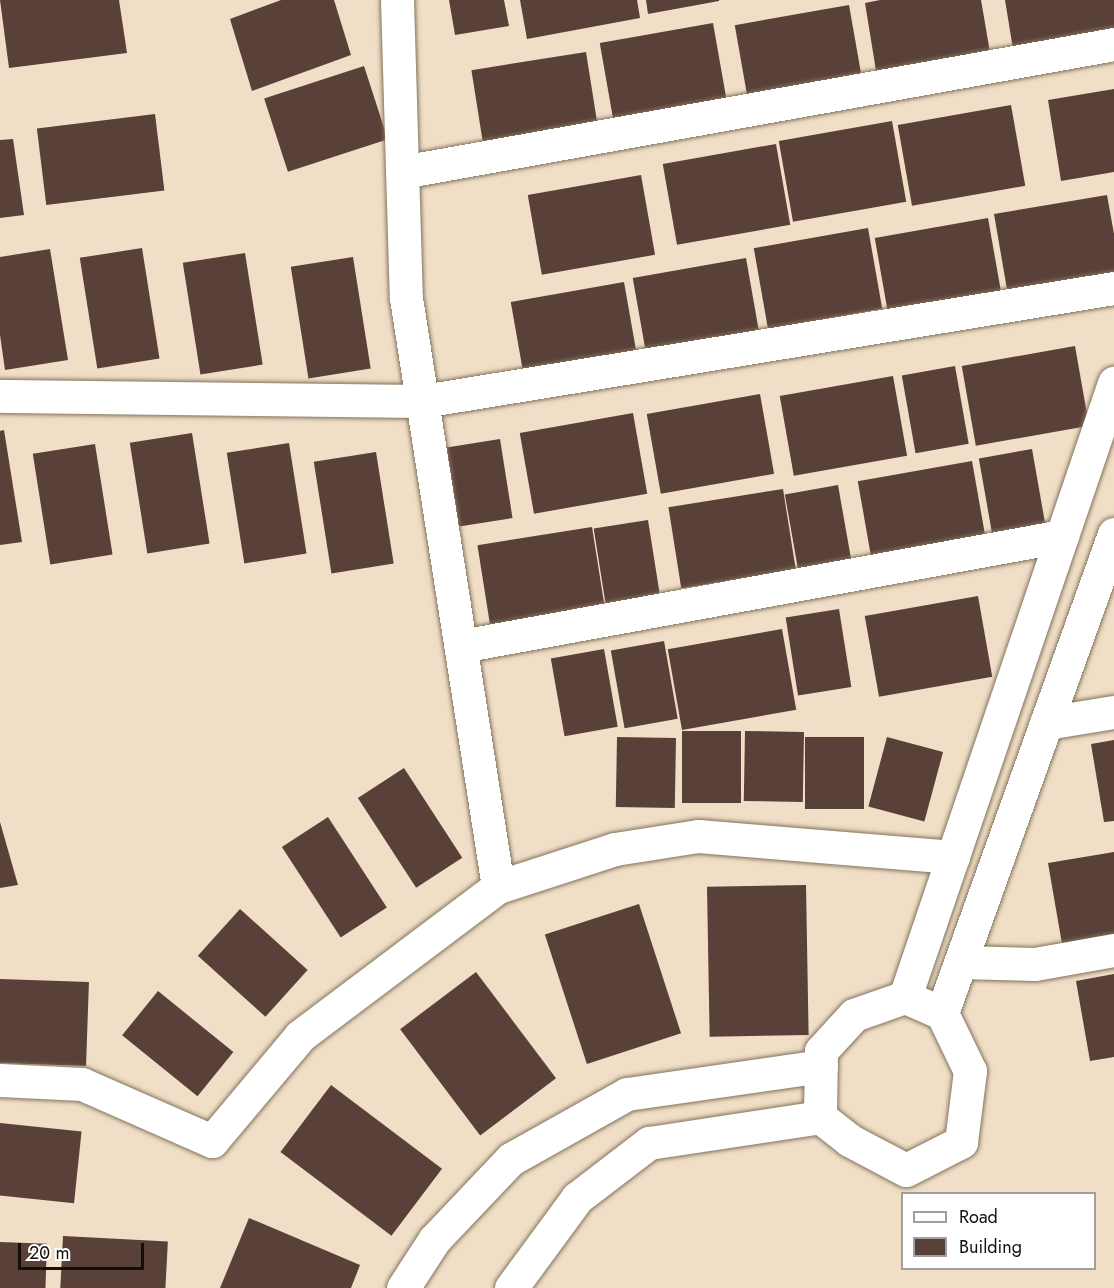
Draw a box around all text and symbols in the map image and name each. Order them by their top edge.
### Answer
legend [901,1192,1096,1270]
text: Road [959,1204,998,1230]
scale bar [21,1231,147,1269]
text: Building [959,1234,1022,1260]
text: 20 m [29,1240,69,1266]

